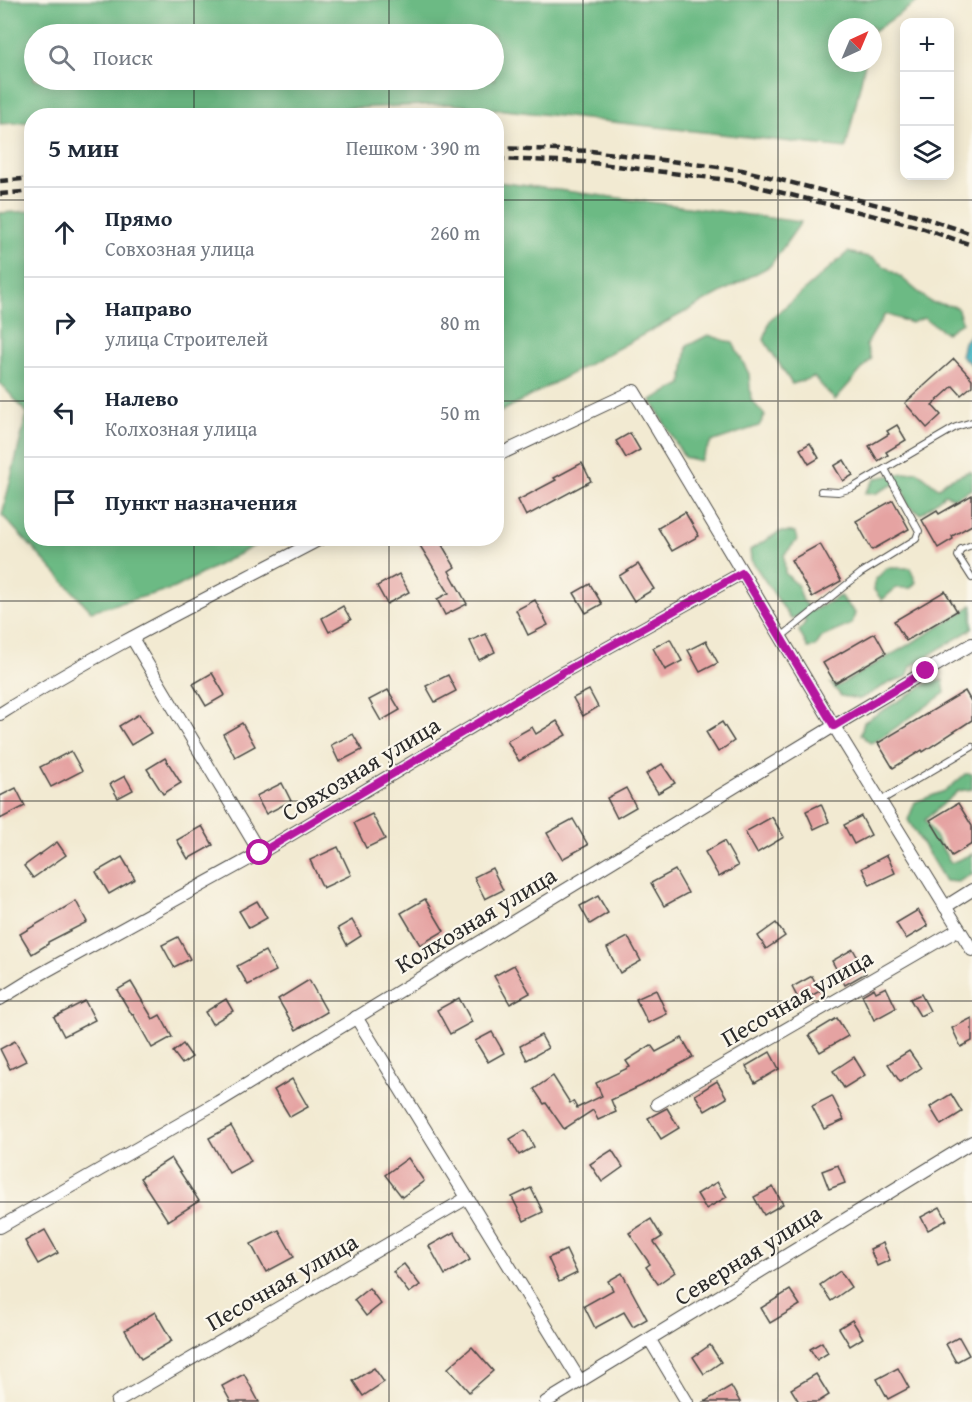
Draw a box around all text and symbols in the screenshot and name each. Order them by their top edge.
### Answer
north arrow [828,18,882,72]
map controls [900,18,954,180]
button: + [900,18,954,72]
search box [24,24,504,90]
icon: search [45,41,78,74]
text: Поиск [93,41,153,73]
button: − [900,72,954,126]
button: layers [900,126,954,180]
text: 5 мин [48,128,119,167]
text: Пешком · 390 m [346,133,480,162]
text: Прямо [105,202,172,234]
icon: ahead [48,216,81,249]
text: 260 m [430,218,480,247]
text: Совхозная улица [105,234,255,263]
text: Направо [105,292,192,324]
icon: right [48,306,81,339]
text: 80 m [440,308,480,337]
text: улица Строителей [105,324,268,353]
text: Налево [105,382,178,414]
icon: left [48,396,81,429]
text: 50 m [440,398,480,427]
text: Колхозная улица [105,414,257,443]
icon: arrive [48,486,81,519]
text: Пункт назначения [105,486,297,518]
route end [912,657,938,683]
street label: Совхозная улица [275,707,447,830]
route start [246,839,272,865]
street label: Колхозная улица [388,857,564,982]
street label: Песочная улица [714,940,880,1055]
street label: Северная улица [667,1195,829,1314]
street label: Песочная улица [199,1224,365,1339]

